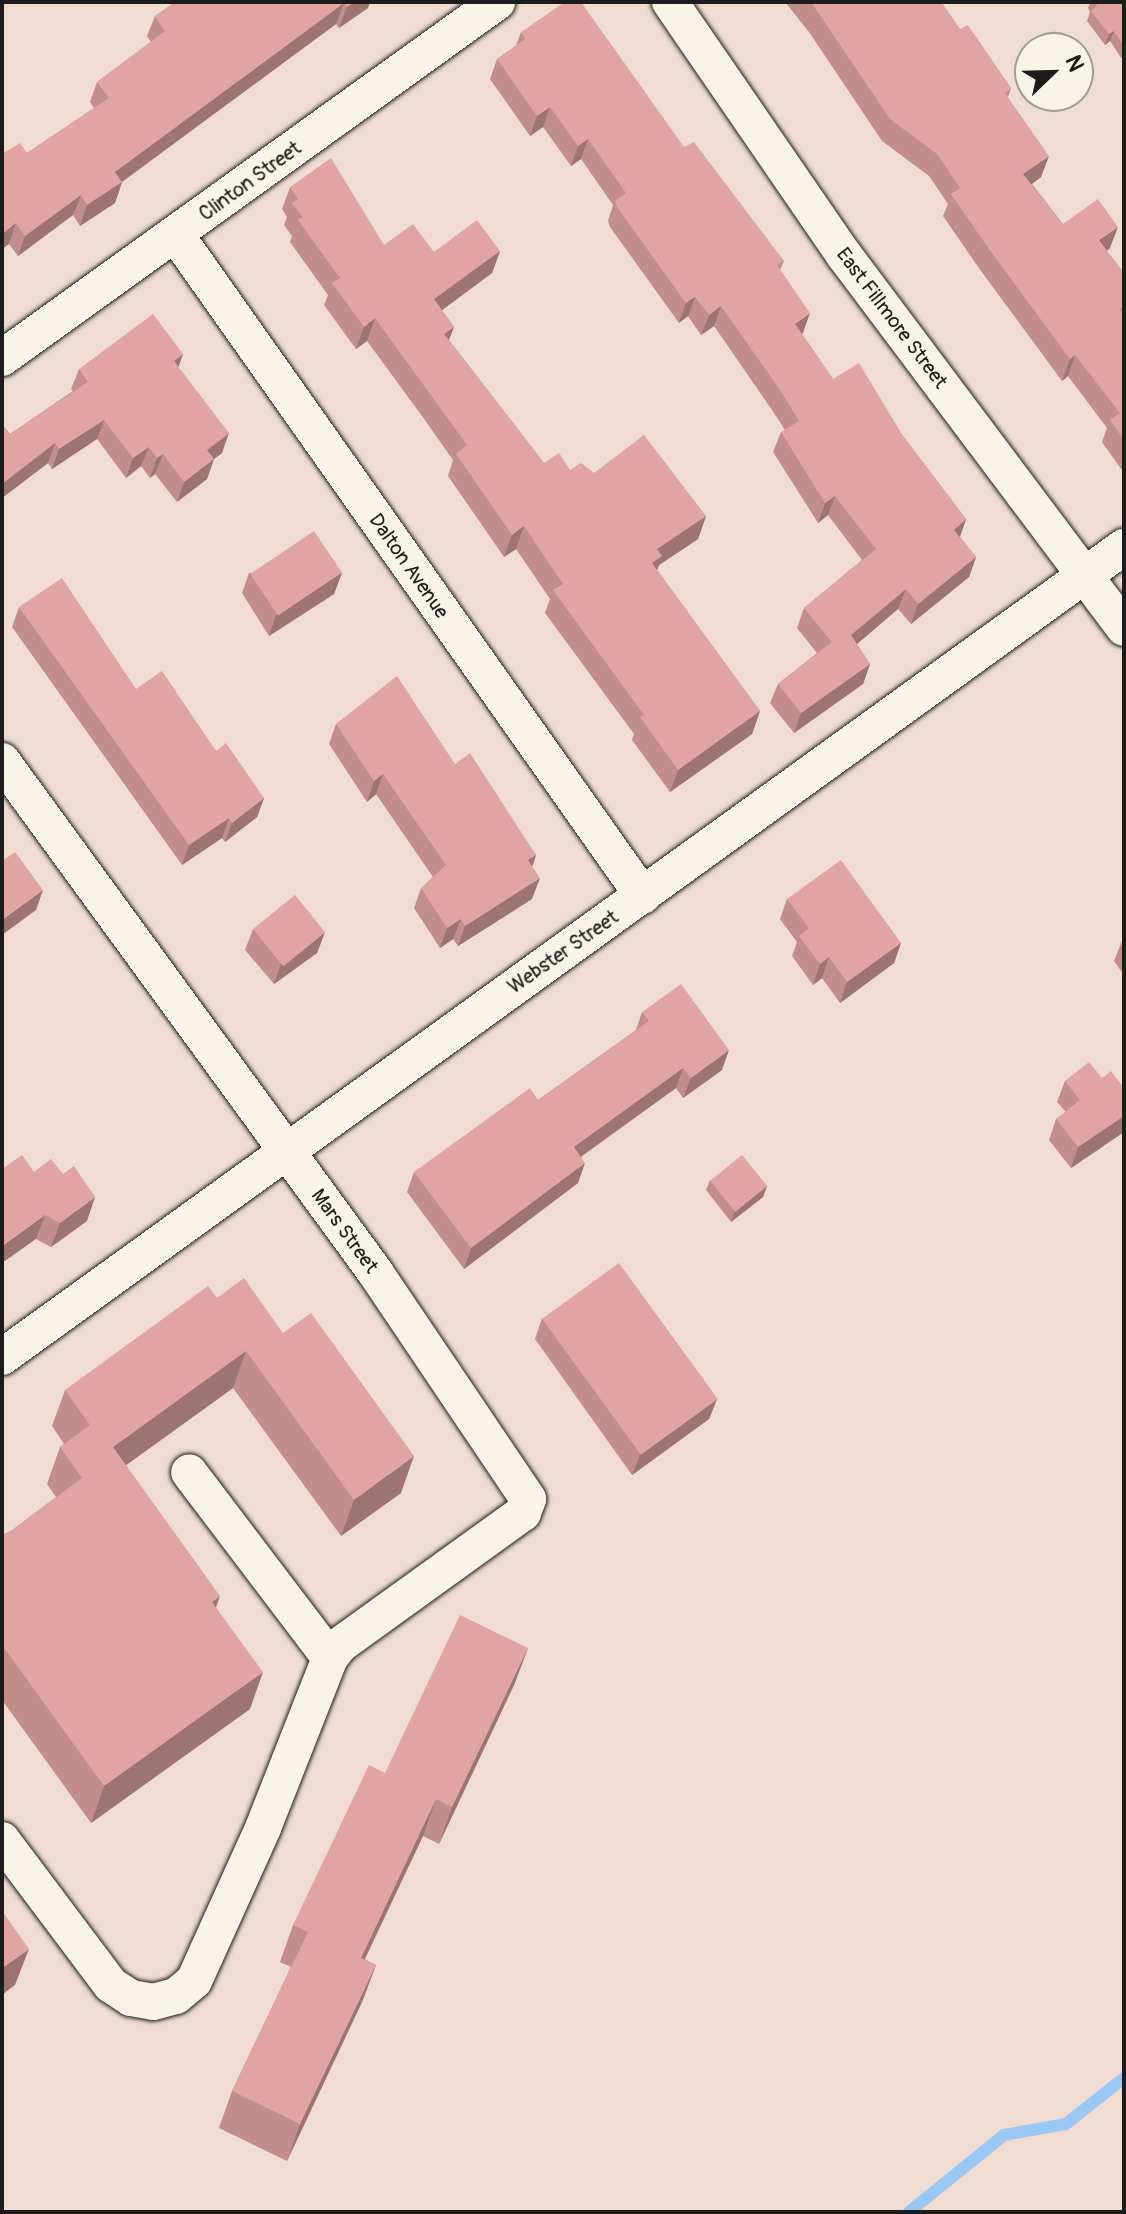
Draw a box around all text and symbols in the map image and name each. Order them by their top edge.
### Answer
north arrow [1014,32,1094,112]
text: N [1058,51,1090,76]
street label: Clinton Street [194,136,306,226]
street label: East Fillmore Street [831,243,953,393]
street label: Dalton Avenue [364,509,454,623]
street label: Webster Street [503,905,623,999]
street label: Mars Street [306,1184,384,1278]

